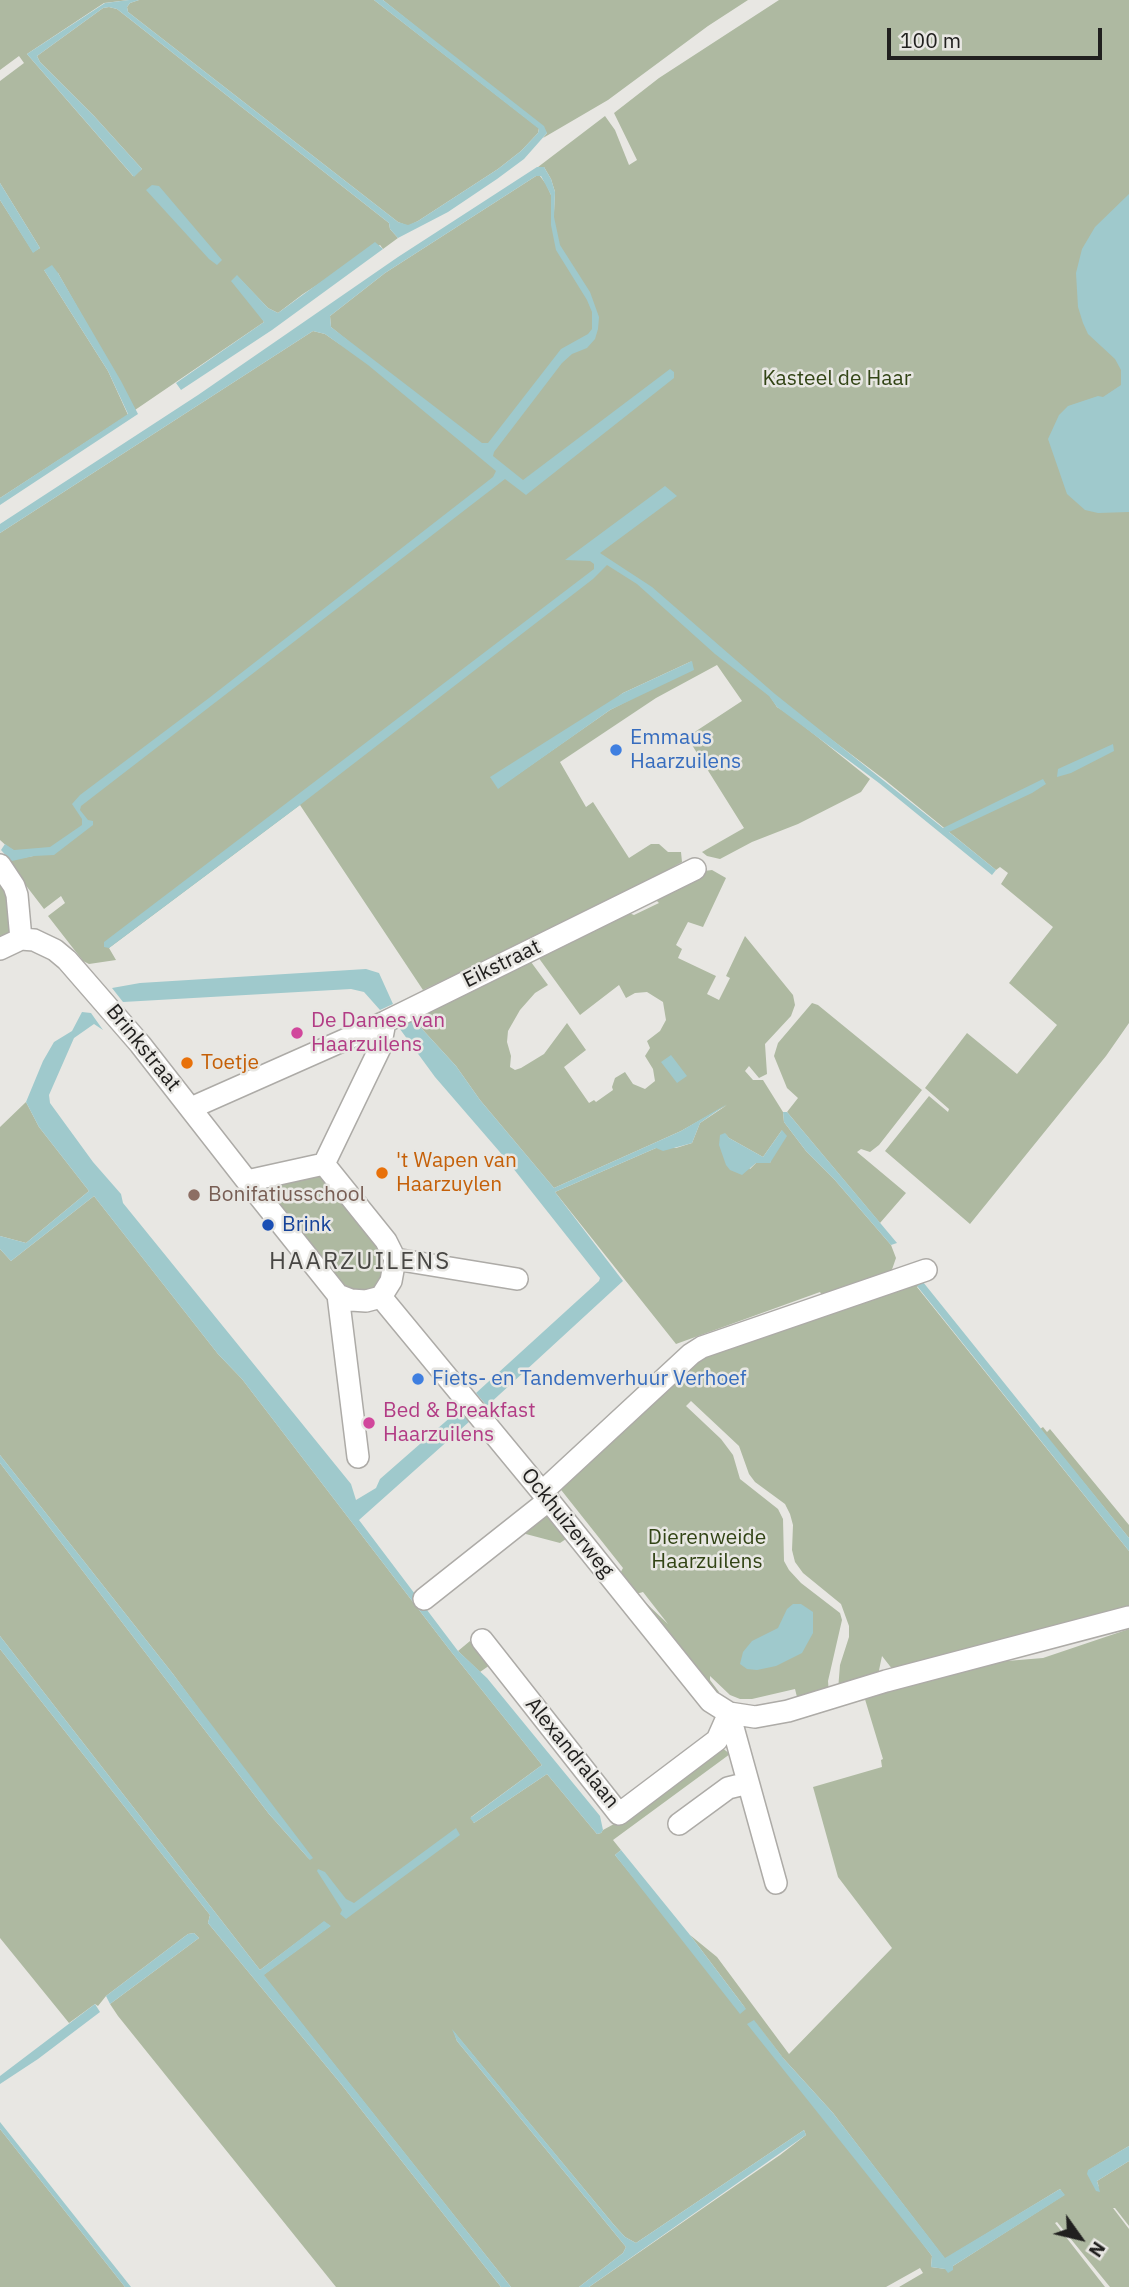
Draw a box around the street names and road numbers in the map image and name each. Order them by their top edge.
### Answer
street label: Eikstraat [459,934,545,994]
street label: Brinkstraat [100,1000,186,1096]
street label: Ockhuizerweg [515,1463,619,1583]
street label: Alexandralaan [520,1692,624,1814]

